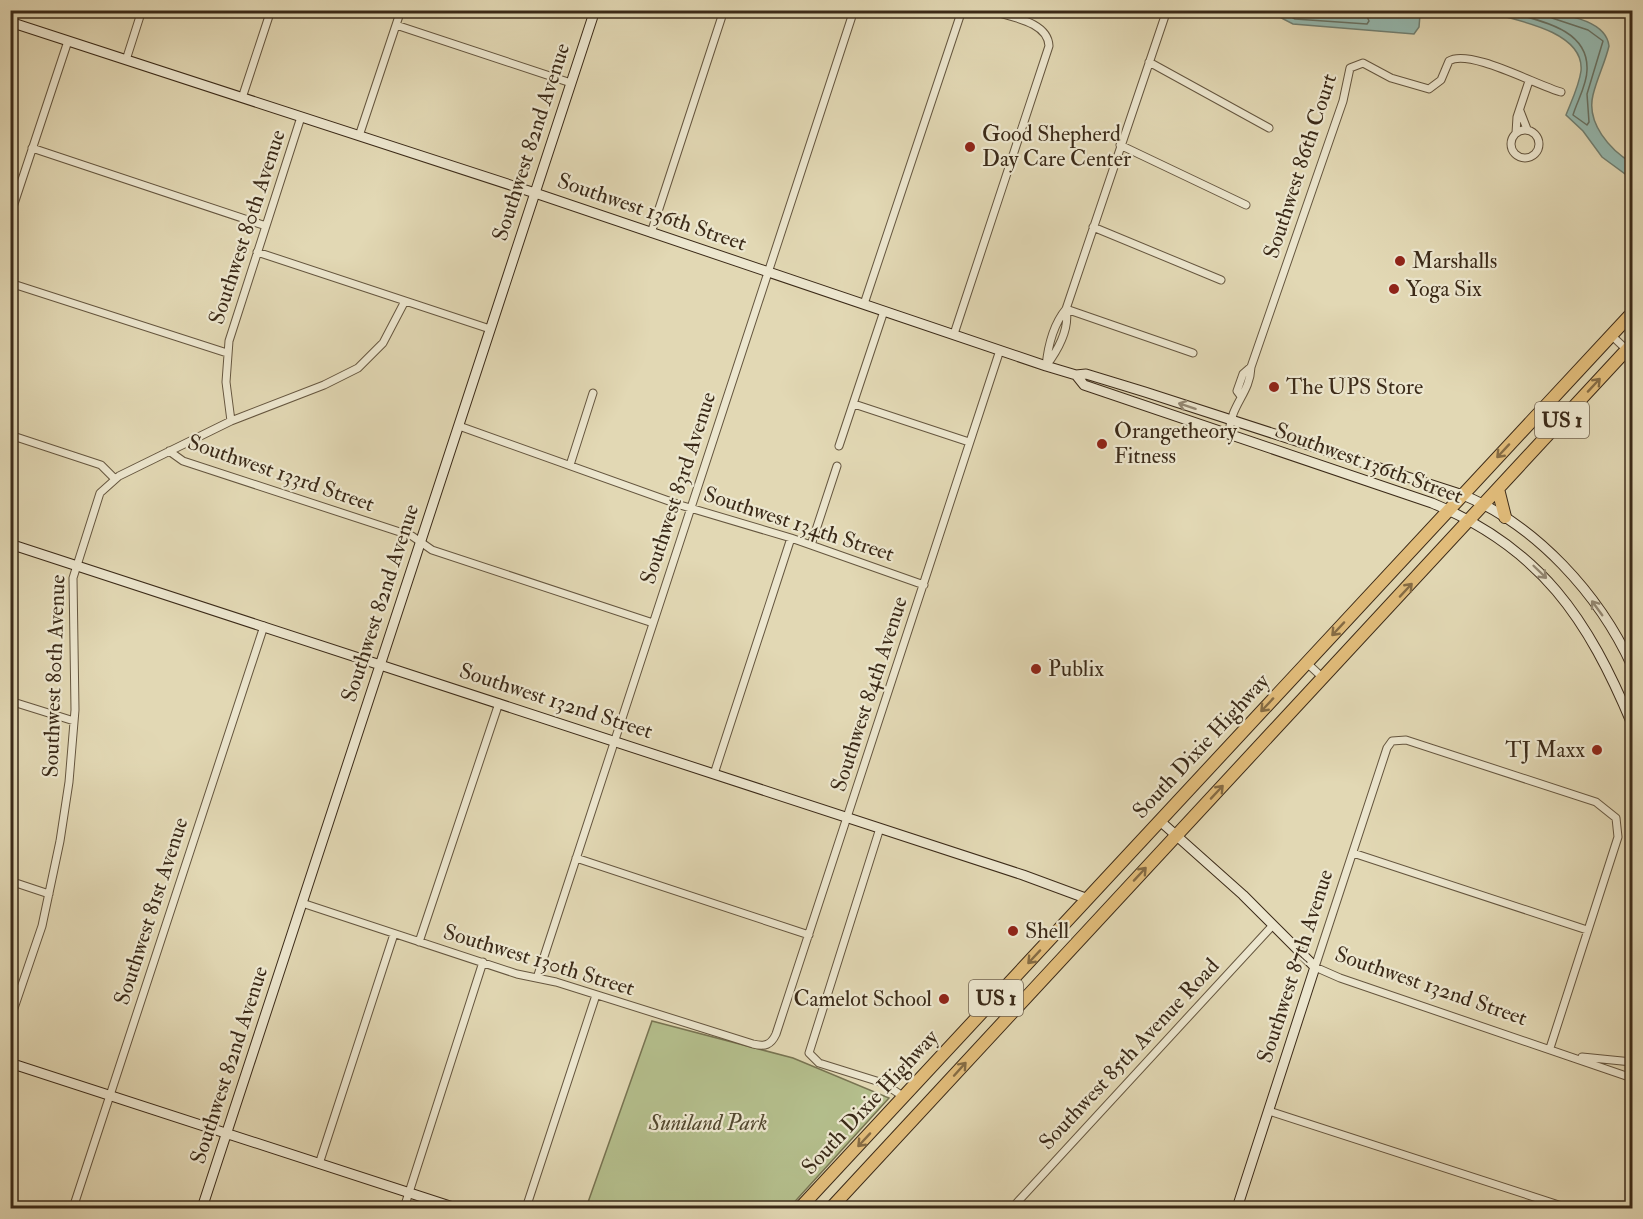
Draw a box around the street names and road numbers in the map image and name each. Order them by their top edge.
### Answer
street label: Southwest 82nd Avenue [486,40,576,244]
street label: Southwest 86th Court [1257,70,1343,262]
street label: Southwest 80th Avenue [202,126,292,328]
street label: Southwest 136th Street [554,167,750,257]
street label: Southwest 83rd Avenue [634,388,722,588]
road number: US 1 [1535,402,1589,438]
street label: Southwest 136th Street [1271,416,1467,510]
street label: Southwest 133rd Street [184,428,378,518]
street label: Southwest 134th Street [700,480,898,568]
street label: Southwest 82nd Avenue [335,501,425,705]
street label: Southwest 80th Avenue [36,574,72,778]
street label: Southwest 84th Avenue [824,593,914,795]
street label: Southwest 132nd Street [456,657,656,745]
street label: South Dixie Highway [1126,667,1276,824]
street label: Southwest 81st Avenue [107,814,195,1008]
street label: Southwest 87th Avenue [1250,866,1340,1066]
street label: Southwest 130th Street [440,918,638,1002]
street label: Southwest 132nd Street [1331,940,1531,1032]
street label: Southwest 85th Avenue Road [1033,952,1225,1156]
street label: Southwest 82nd Avenue [184,963,274,1167]
road number: US 1 [969,980,1023,1016]
street label: South Dixie Highway [795,1023,945,1180]

